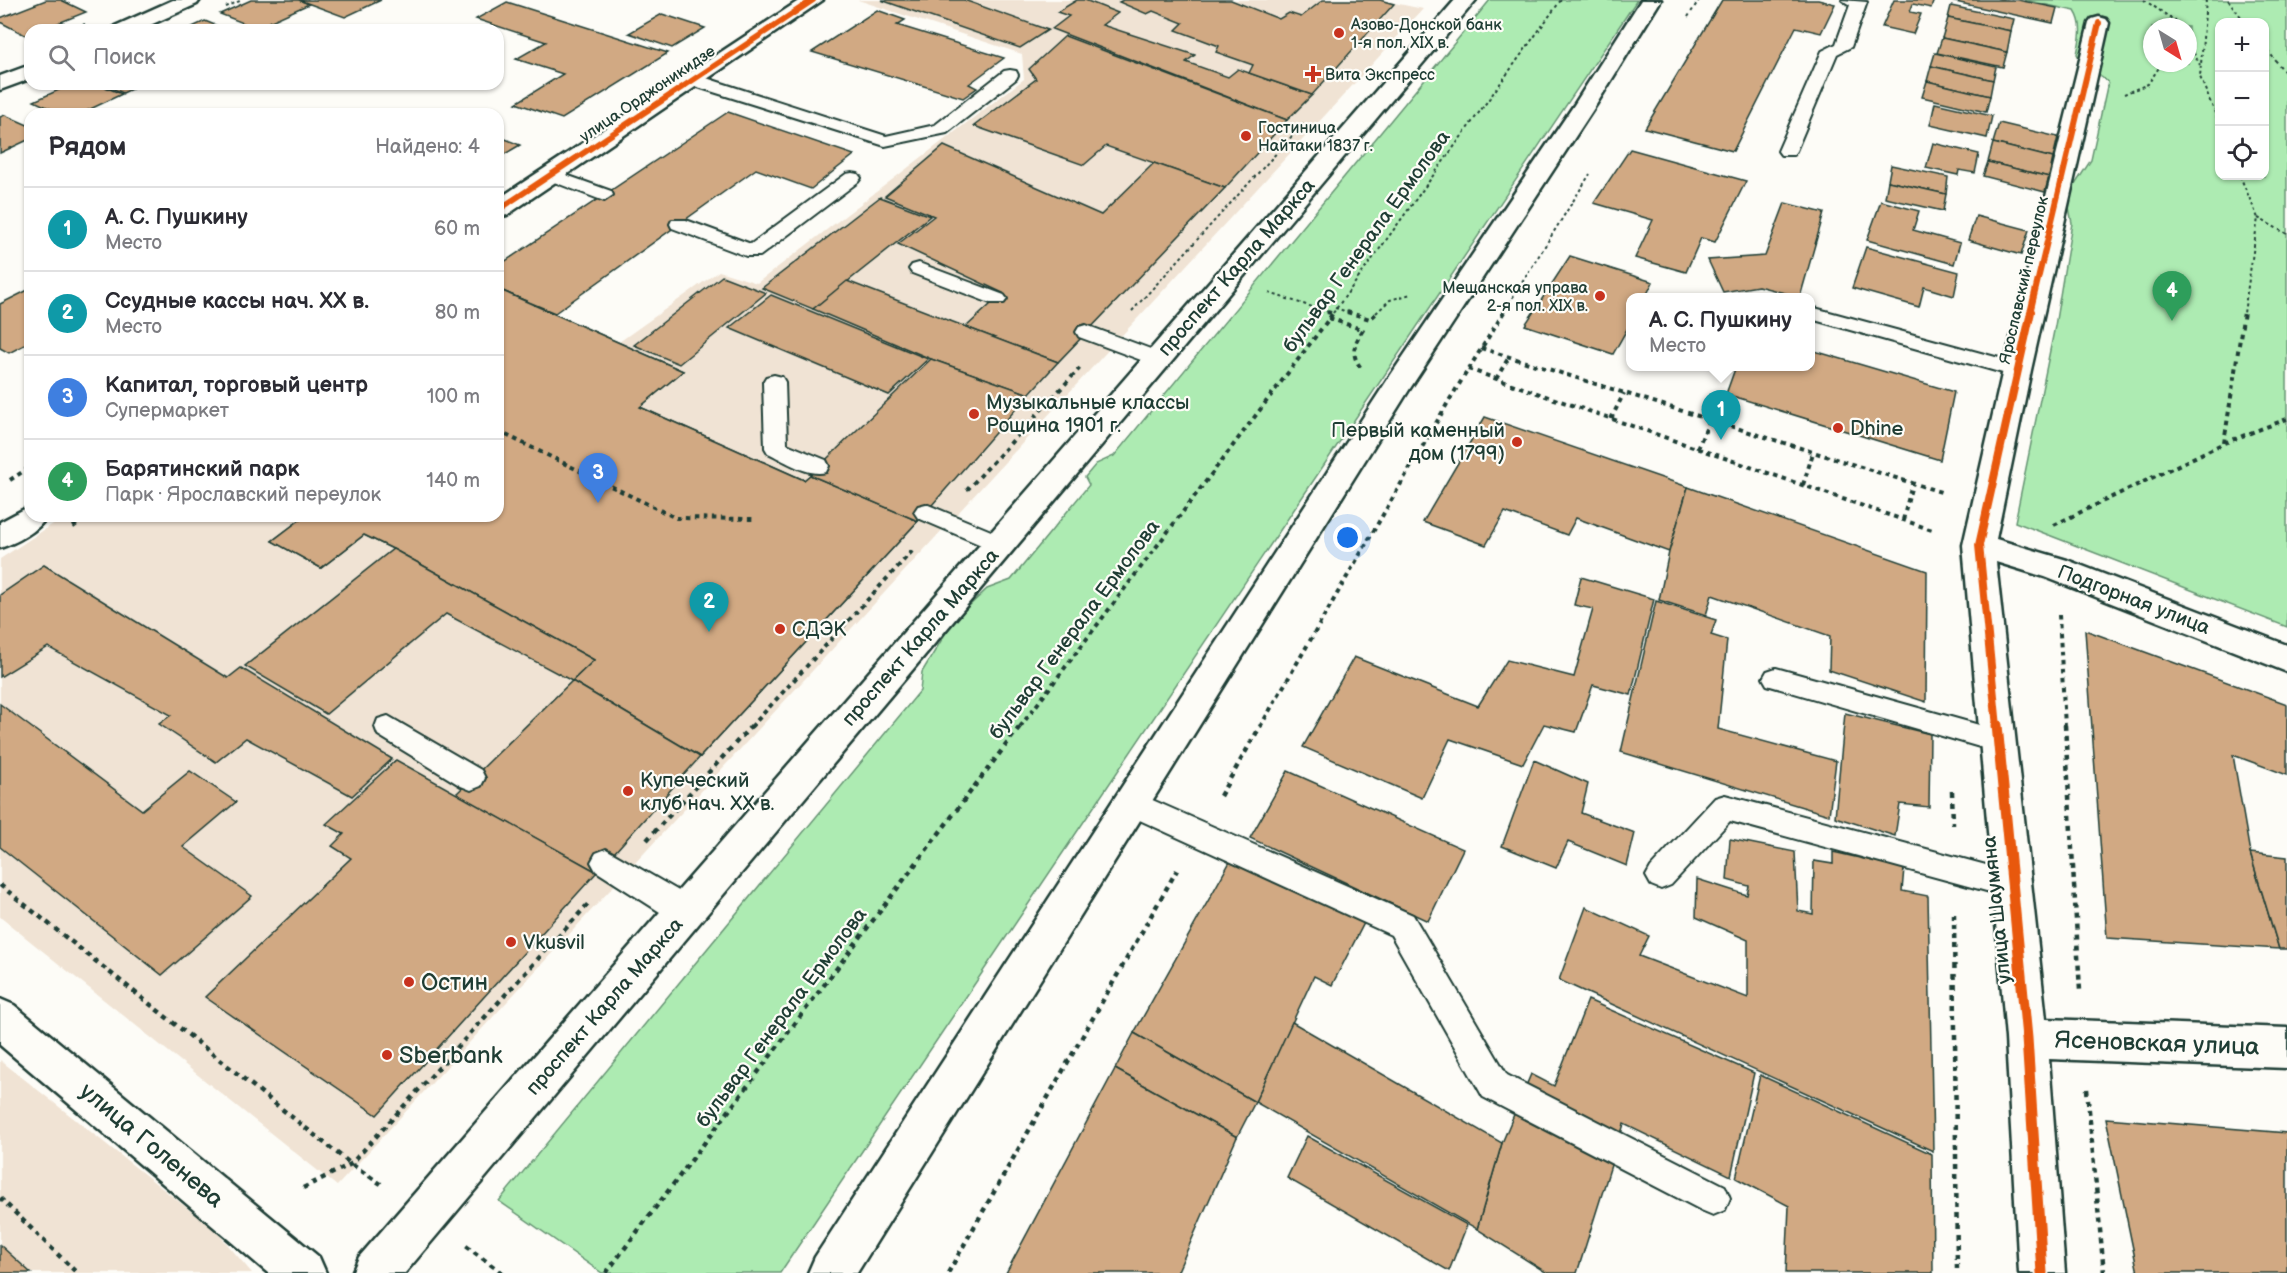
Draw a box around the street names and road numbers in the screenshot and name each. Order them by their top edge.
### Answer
street label: улица Орджоникидзе [576,42,719,147]
street label: бульвар Генерала Ермолова [1278,126,1456,357]
street label: проспект Карла Маркса [1153,174,1320,361]
street label: Ярославский переулок [1996,194,2053,366]
street label: бульвар Генерала Ермолова [984,515,1165,744]
street label: проспект Карла Маркса [837,544,1004,731]
street label: Подгорная улица [2054,560,2213,640]
street label: улица Шаумяна [1977,835,2017,985]
street label: бульвар Генерала Ермолова [691,903,872,1132]
street label: проспект Карла Маркса [521,913,688,1100]
street label: Ясеновская улица [2054,1025,2260,1062]
street label: улица Голенева [74,1077,230,1214]

